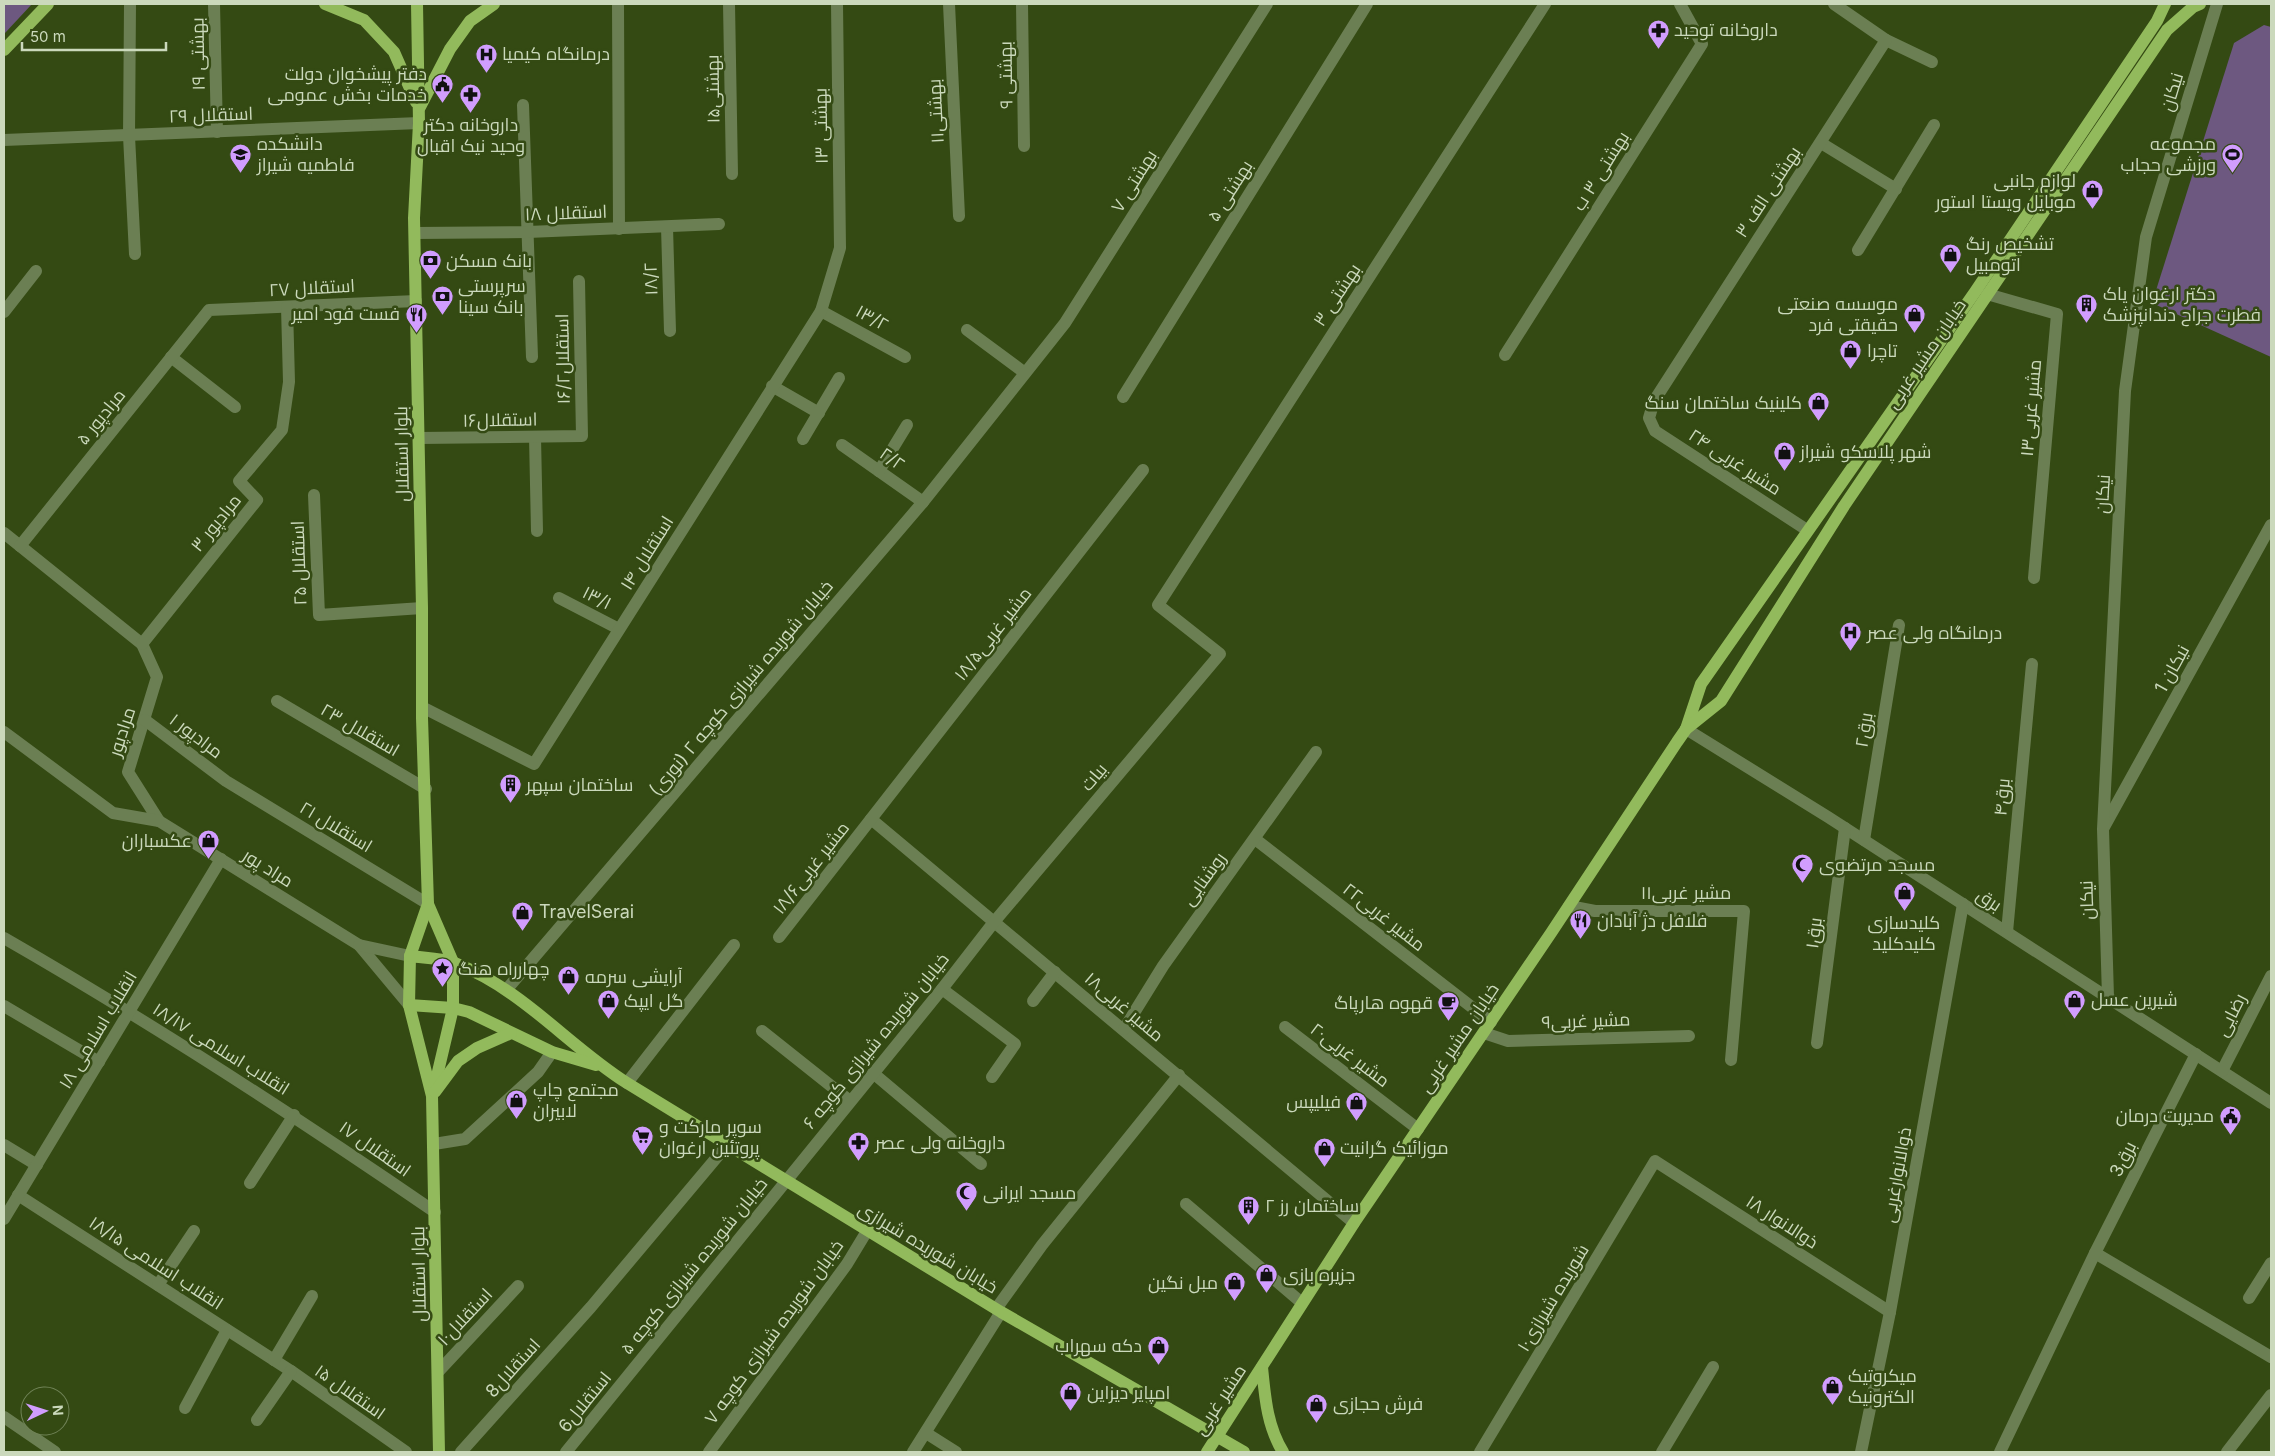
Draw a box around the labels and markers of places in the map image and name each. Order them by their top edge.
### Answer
pharmacy icon: داروخانه توحید [1646,18,1670,49]
place label: داروخانه توحید [1674,19,1778,41]
hospital icon: درمانگاه کیمیا [474,42,498,73]
place label: درمانگاه کیمیا [502,43,610,65]
place label: دفتر پیشخوان دولت خدمات بخش عمومی [267,63,427,106]
public building icon: دفتر پیشخوان دولت خدمات بخش عمومی [431,72,455,103]
pharmacy icon: داروخانه دکتر وحید نیک اقبال [459,83,483,114]
place label: داروخانه دکتر وحید نیک اقبال [417,114,525,157]
place label: دانشکده فاطمیه شیراز [256,133,355,176]
place label: مجموعه ورزشی حجاب [2120,133,2216,176]
school or university icon: دانشکده فاطمیه شیراز [229,142,253,173]
sports icon: مجموعه ورزشی حجاب [2220,142,2244,173]
place label: لوازم جانبی موبایل ویستا استور [1935,170,2076,213]
shop icon: لوازم جانبی موبایل ویستا استور [2080,179,2104,210]
place label: تشخیص رنگ اتومبیل [1966,233,2054,276]
shop icon: تشخیص رنگ اتومبیل [1938,242,1962,273]
bank icon: بانک مسکن [418,249,442,280]
place label: بانک مسکن [446,250,532,272]
place label: سرپرستی بانک سینا [458,275,526,317]
place label: دکتر ارغوان پاک فطرت جراح دندانپزشک [2103,283,2261,327]
bank icon: سرپرستی بانک سینا [430,284,454,315]
building icon: دکتر ارغوان پاک فطرت جراح دندانپزشک [2075,292,2099,323]
place label: موسسه صنعتی حقیقتی فرد [1778,293,1898,336]
restaurant icon: فست فود امیر [404,302,428,333]
shop icon: موسسه صنعتی حقیقتی فرد [1902,302,1926,333]
place label: فست فود امیر [291,303,400,325]
shop icon: تاچرا [1839,339,1863,370]
place label: تاچرا [1867,340,1898,363]
shop icon: کلینیک ساختمان سنگ [1806,391,1830,422]
place label: کلینیک ساختمان سنگ [1645,392,1802,414]
shop icon: شهر پلاسکو شیراز [1772,440,1796,471]
place label: شهر پلاسکو شیراز [1799,441,1931,464]
hospital icon: درمانگاه ولی عصر [1839,621,1863,652]
place label: درمانگاه ولی عصر [1866,622,2002,644]
building icon: ساختمان سپهر [498,773,522,804]
place label: ساختمان سپهر [525,774,633,796]
shop icon: عکسباران [196,829,220,860]
place label: عکسباران [122,830,192,852]
mosque icon: مسجد مرتضوی [1791,853,1815,884]
place label: مسجد مرتضوی [1819,854,1935,876]
shop icon: کلیدسازی کلیدکلید [1892,881,1916,912]
shop icon: TravelSerai [511,900,535,931]
place label: TravelSerai [539,901,634,922]
restaurant icon: فلافل دژ آبادان [1569,909,1593,940]
place label: فلافل دژ آبادان [1597,910,1708,932]
place label: کلیدسازی کلیدکلید [1868,912,1940,954]
place icon: چهارراه هنگ [430,957,454,988]
place label: چهارراه هنگ [458,958,549,981]
shop icon: آرایشی سرمه [557,965,581,996]
place label: آرایشی سرمه [585,966,683,988]
shop icon: شیرین عسل [2063,988,2087,1019]
shop icon: گل ایپک [596,989,620,1020]
place label: شیرین عسل [2091,989,2178,1011]
place label: گل ایپک [624,990,683,1012]
cafe icon: قهوه هارپاگ [1437,991,1461,1022]
place label: قهوه هارپاگ [1334,992,1433,1015]
place label: مجتمع چاپ لابيران [533,1079,619,1122]
shop icon: مجتمع چاپ لابيران [505,1088,529,1119]
shop icon: فیلیپس [1345,1090,1369,1121]
place label: فیلیپس [1286,1091,1341,1113]
public building icon: مدیریت درمان [2218,1104,2242,1135]
place label: مدیریت درمان [2116,1105,2214,1127]
place label: سوپر مارکت و پروتئین ارغوان [659,1116,762,1160]
supermarket icon: سوپر مارکت و پروتئین ارغوان [631,1125,655,1156]
pharmacy icon: داروخانه ولی عصر [847,1131,871,1162]
place label: داروخانه ولی عصر [874,1132,1005,1154]
shop icon: موزائیک گرانیت [1312,1136,1336,1167]
place label: موزائیک گرانیت [1340,1137,1449,1159]
mosque icon: مسجد ایرانی [955,1181,979,1212]
place label: مسجد ایرانی [983,1182,1076,1204]
building icon: ساختمان رز ۲ [1237,1194,1261,1225]
place label: ساختمان رز ۲ [1265,1195,1359,1217]
shop icon: جزیره بازی [1255,1263,1279,1294]
place label: جزیره بازی [1283,1264,1355,1286]
shop icon: مبل نگین [1222,1271,1246,1302]
place label: مبل نگین [1148,1272,1218,1294]
shop icon: دکه سهراب [1146,1334,1170,1365]
place label: دکه سهراب [1055,1335,1142,1357]
place label: میکروتیک الکترونیک [1848,1365,1917,1408]
shop icon: میکروتیک الکترونیک [1820,1374,1844,1405]
shop icon: امپایر دیزاین [1059,1381,1083,1412]
place label: امپایر دیزاین [1087,1382,1170,1404]
shop icon: فرش حجازی [1305,1392,1329,1423]
place label: فرش حجازی [1333,1393,1423,1415]

